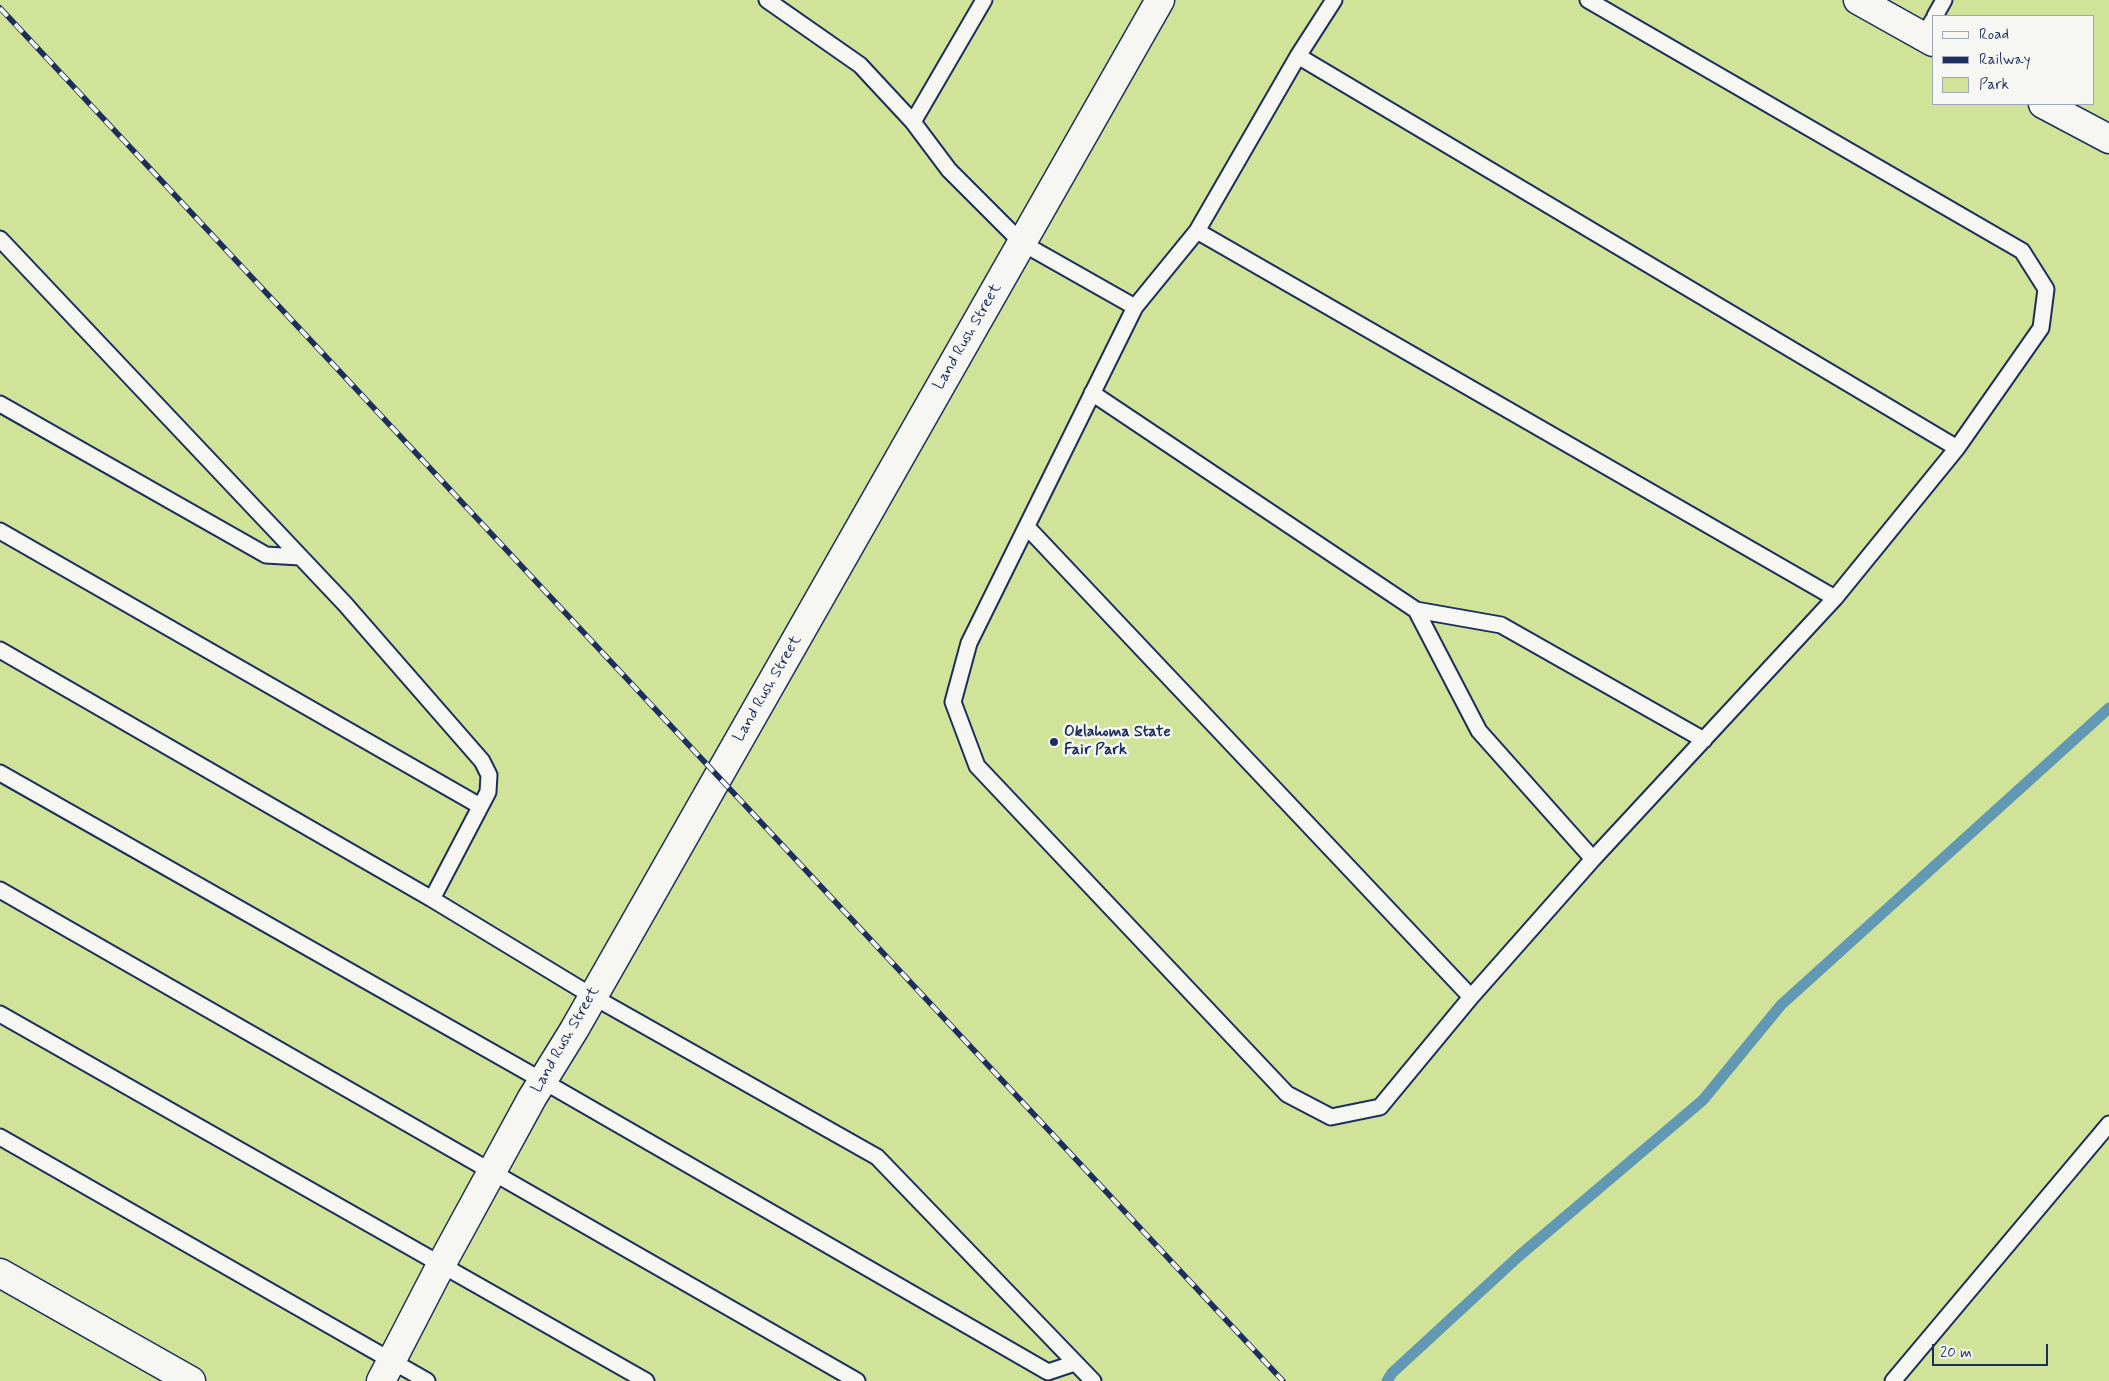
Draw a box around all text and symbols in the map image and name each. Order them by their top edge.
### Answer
legend [1932,15,2094,105]
text: Road [1979,25,2009,45]
text: Railway [1979,50,2031,70]
text: Park [1979,75,2009,95]
street label: Land Rush Street [930,280,1006,394]
street label: Land Rush Street [730,632,806,746]
place label: Oklahoma State Fair Park [1064,723,1171,761]
marker: Oklahoma State Fair Park [1048,736,1060,748]
street label: Land Rush Street [528,983,604,1097]
scale bar [1934,1334,2050,1366]
text: 20 m [1940,1343,1972,1363]

